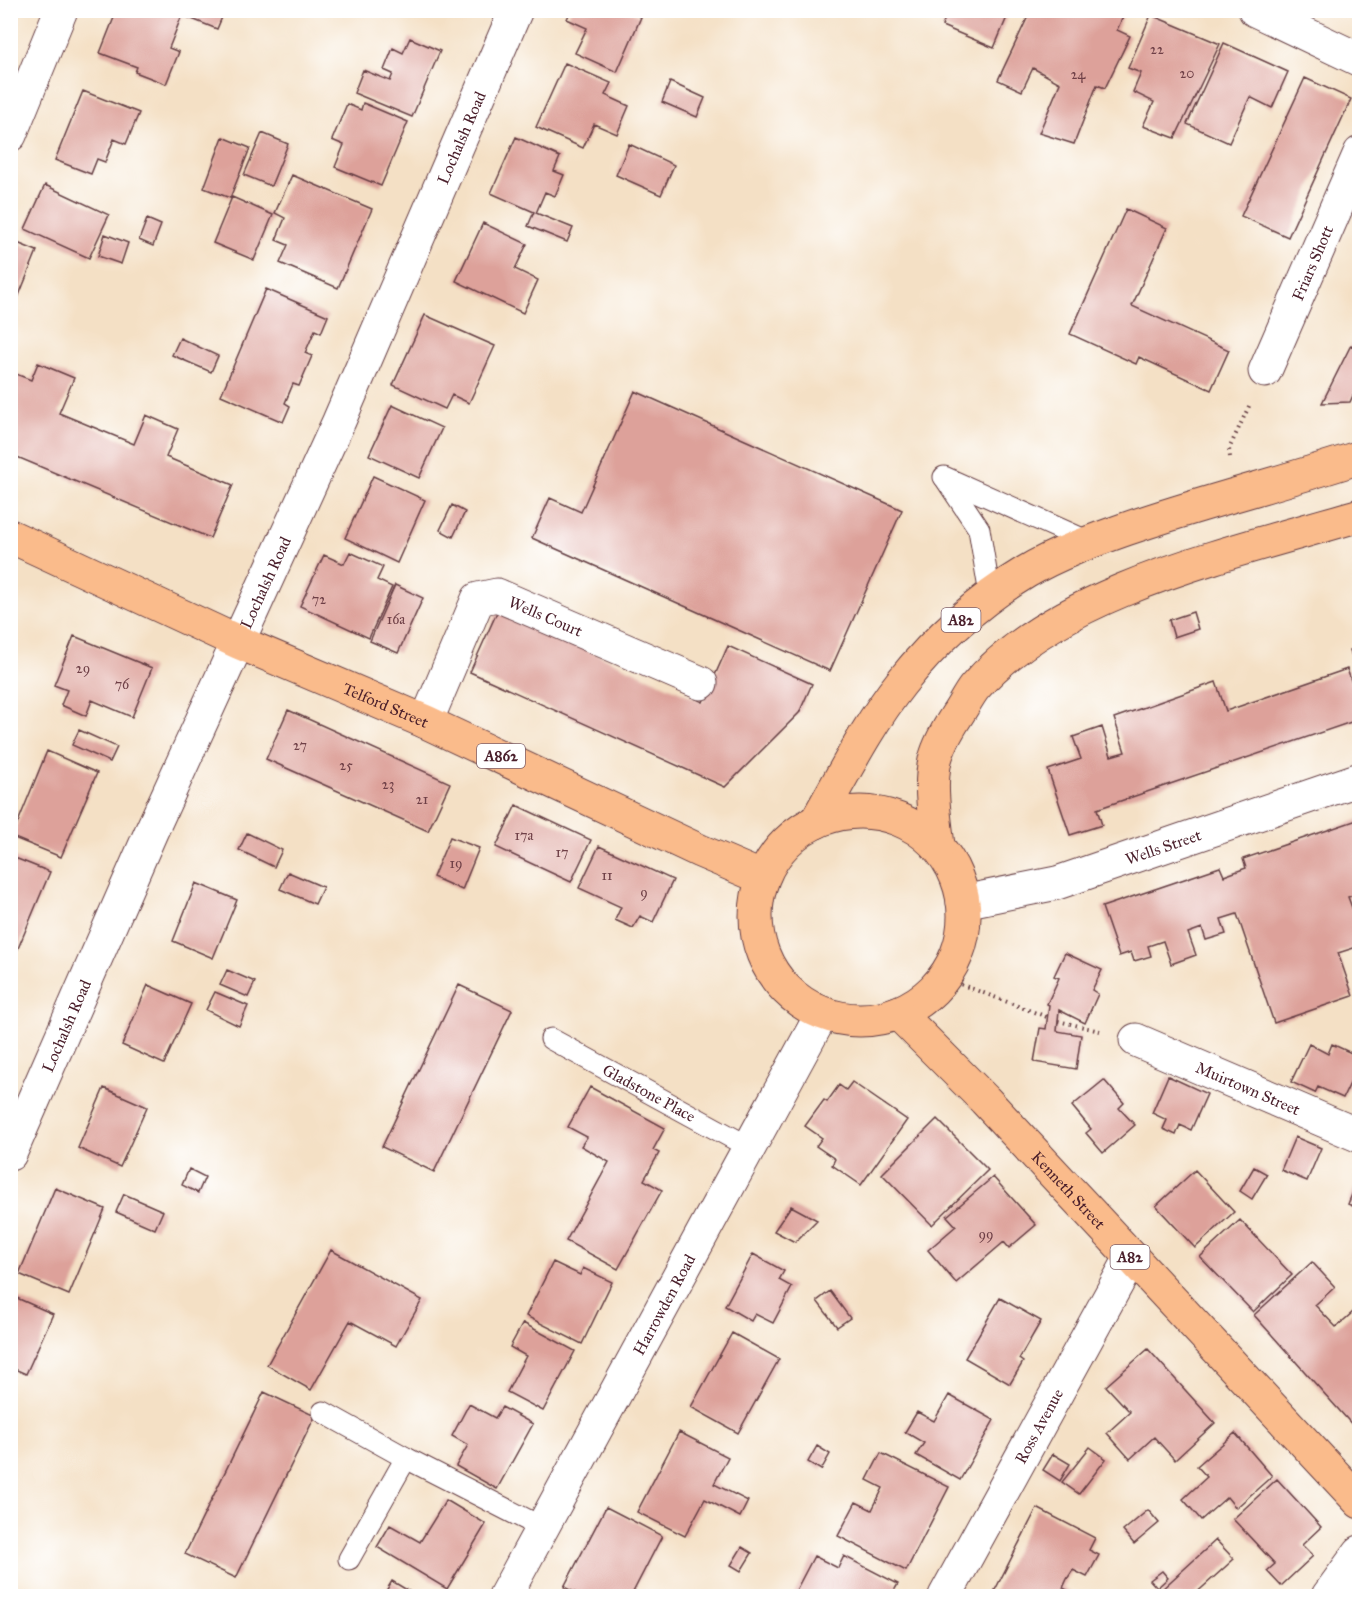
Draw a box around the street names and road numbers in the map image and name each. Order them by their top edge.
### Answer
street label: Lochalsh Road [433,89,490,187]
street label: Friars Shott [1288,222,1337,304]
street label: Lochalsh Road [236,534,295,632]
street label: Wells Court [506,592,586,641]
road number: A82 [942,608,980,632]
street label: Telford Street [340,679,432,732]
road number: A862 [477,744,525,768]
street label: Wells Street [1123,825,1204,869]
street label: Lochalsh Road [38,977,95,1075]
street label: Muirtown Street [1193,1058,1303,1119]
street label: Gladstone Place [599,1060,699,1126]
street label: Kenneth Street [1028,1147,1110,1233]
road number: A82 [1110,1245,1150,1269]
street label: Harrowden Road [629,1251,699,1358]
street label: Ross Avenue [1011,1385,1067,1467]

